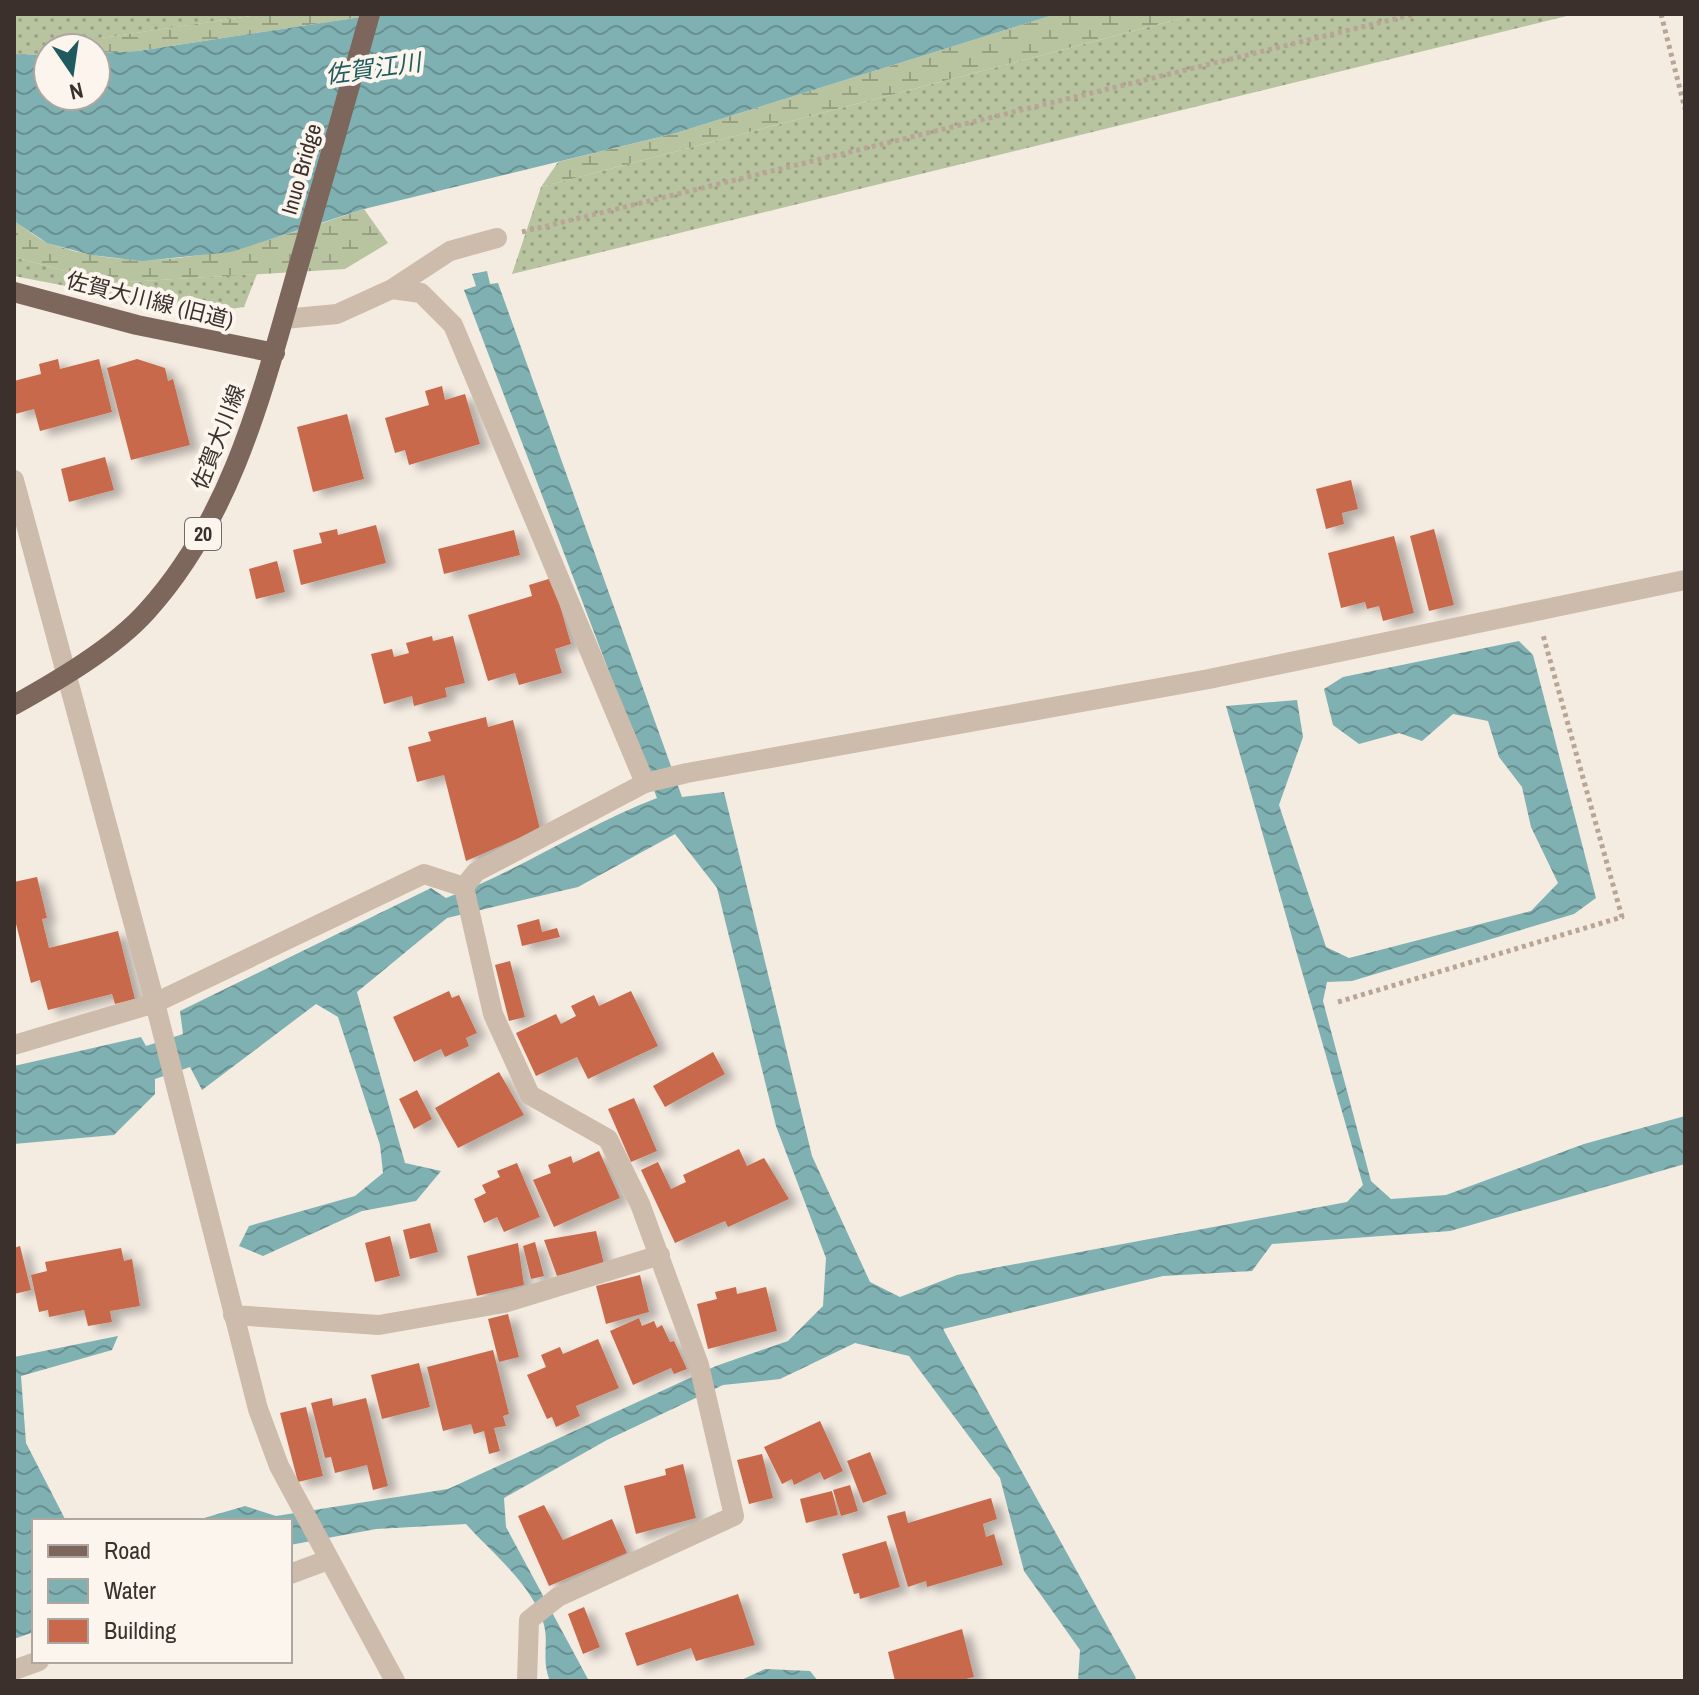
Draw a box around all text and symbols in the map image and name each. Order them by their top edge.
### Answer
north arrow [32,32,112,112]
water label: 佐賀江川 [323,45,426,91]
text: N [67,75,86,108]
street label: Inuo Bridge [274,120,328,218]
street label: 佐賀大川線 (旧道) [63,265,237,335]
street label: 佐賀大川線 [184,380,252,494]
road number: 20 [185,518,221,550]
legend [32,1519,292,1663]
text: Road [104,1534,151,1566]
text: Water [104,1574,156,1606]
text: Building [104,1614,176,1646]

